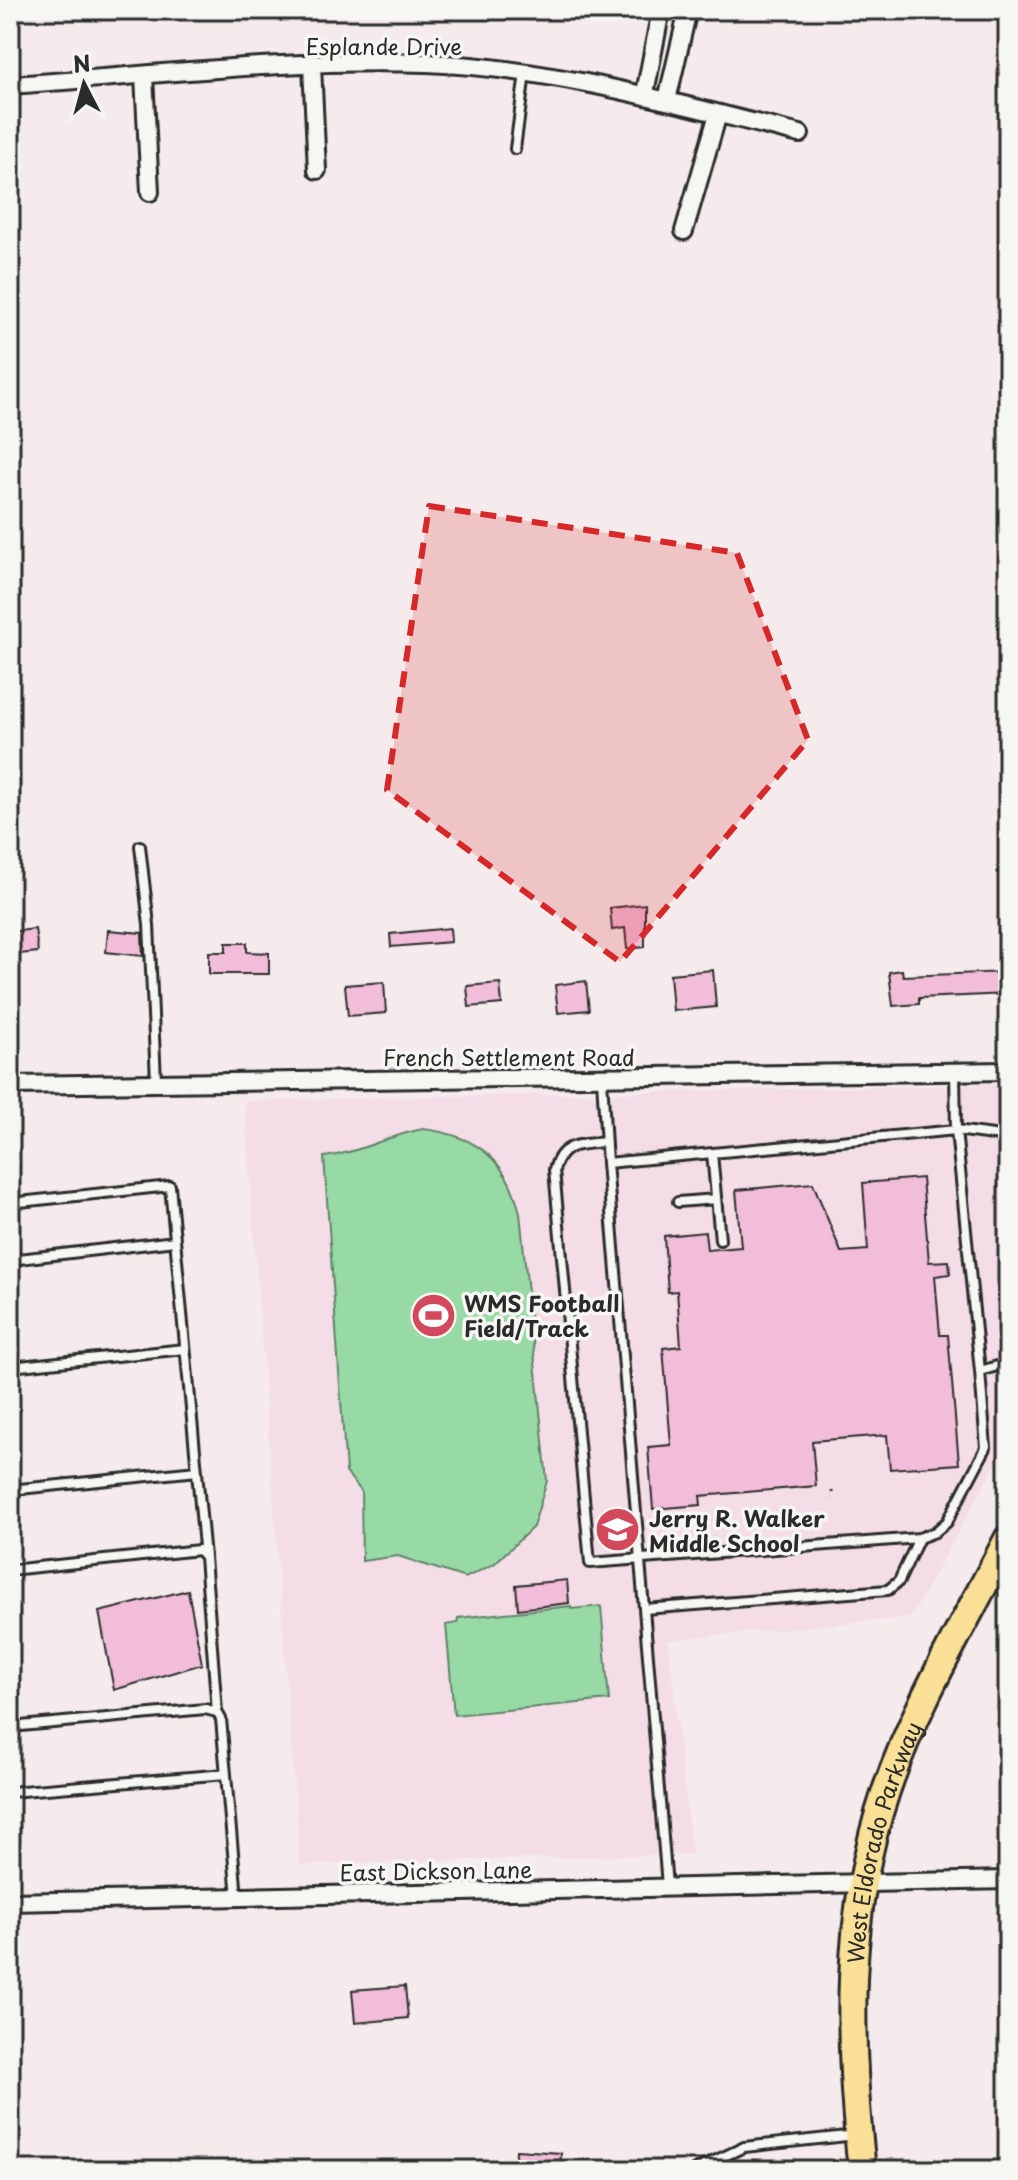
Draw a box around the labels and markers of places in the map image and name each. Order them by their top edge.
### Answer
place label: WMS Football Field/Track [464,1286,619,1344]
sports icon: WMS Football Field/Track [409,1291,457,1339]
place label: Jerry R. Walker Middle School [649,1501,825,1559]
school or university icon: Jerry R. Walker Middle School [594,1506,642,1554]

